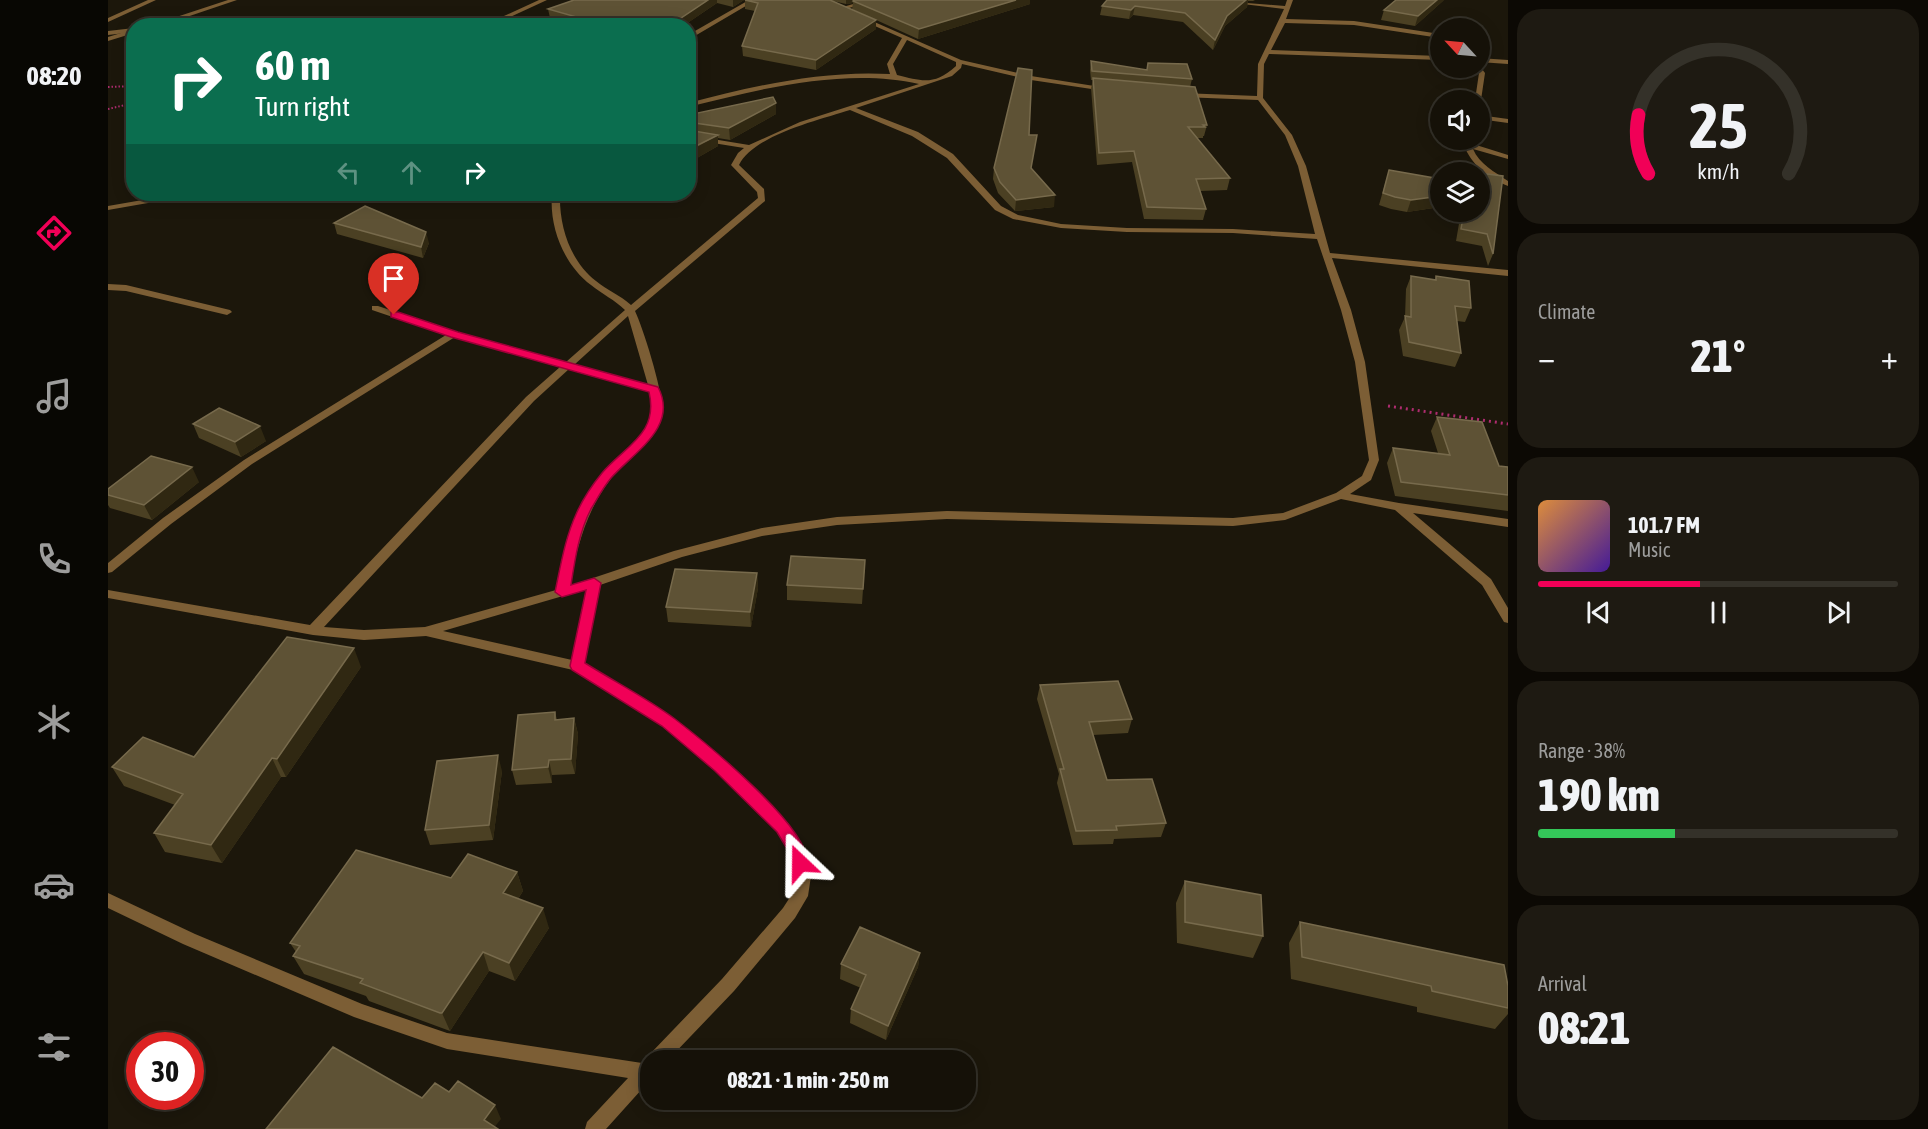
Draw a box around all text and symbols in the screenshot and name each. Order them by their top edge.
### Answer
north arrow [1430,18,1490,78]
map controls [1430,18,1490,222]
text: 60 m [255,41,330,89]
icon: right [156,42,234,120]
text: 08:20 [26,60,82,91]
button: sound [1430,90,1490,150]
text: 25 [1689,90,1747,161]
text: Turn right [255,91,350,122]
icon: left [332,156,365,189]
icon: ahead [395,156,428,189]
icon: right [458,156,491,189]
text: km/h [1697,159,1739,184]
button: layers [1430,162,1490,222]
icon: directions [33,212,75,254]
pin [368,253,419,315]
icon: arrive [377,262,410,295]
text: Climate [1538,300,1595,323]
text: 21° [1691,330,1745,382]
text: − [1538,338,1555,376]
text: + [1881,338,1898,376]
icon: music [33,375,75,417]
text: 101.7 FM [1628,512,1700,538]
icon: phone [33,538,75,580]
text: Music [1628,538,1670,561]
icon: previous [1582,596,1615,629]
icon: pause [1702,596,1735,629]
icon: next [1822,596,1855,629]
icon: climate [33,701,75,743]
text: Range · 38% [1538,739,1625,762]
text: 190 km [1538,769,1660,821]
position arrow [768,831,832,895]
icon: car [33,864,75,906]
text: Arrival [1538,972,1587,995]
text: 08:21 [1538,1002,1631,1054]
icon: filters [33,1026,75,1068]
speed limit sign: 30 [126,1032,204,1110]
text: 08:21 · 1 min · 250 m [727,1067,889,1093]

